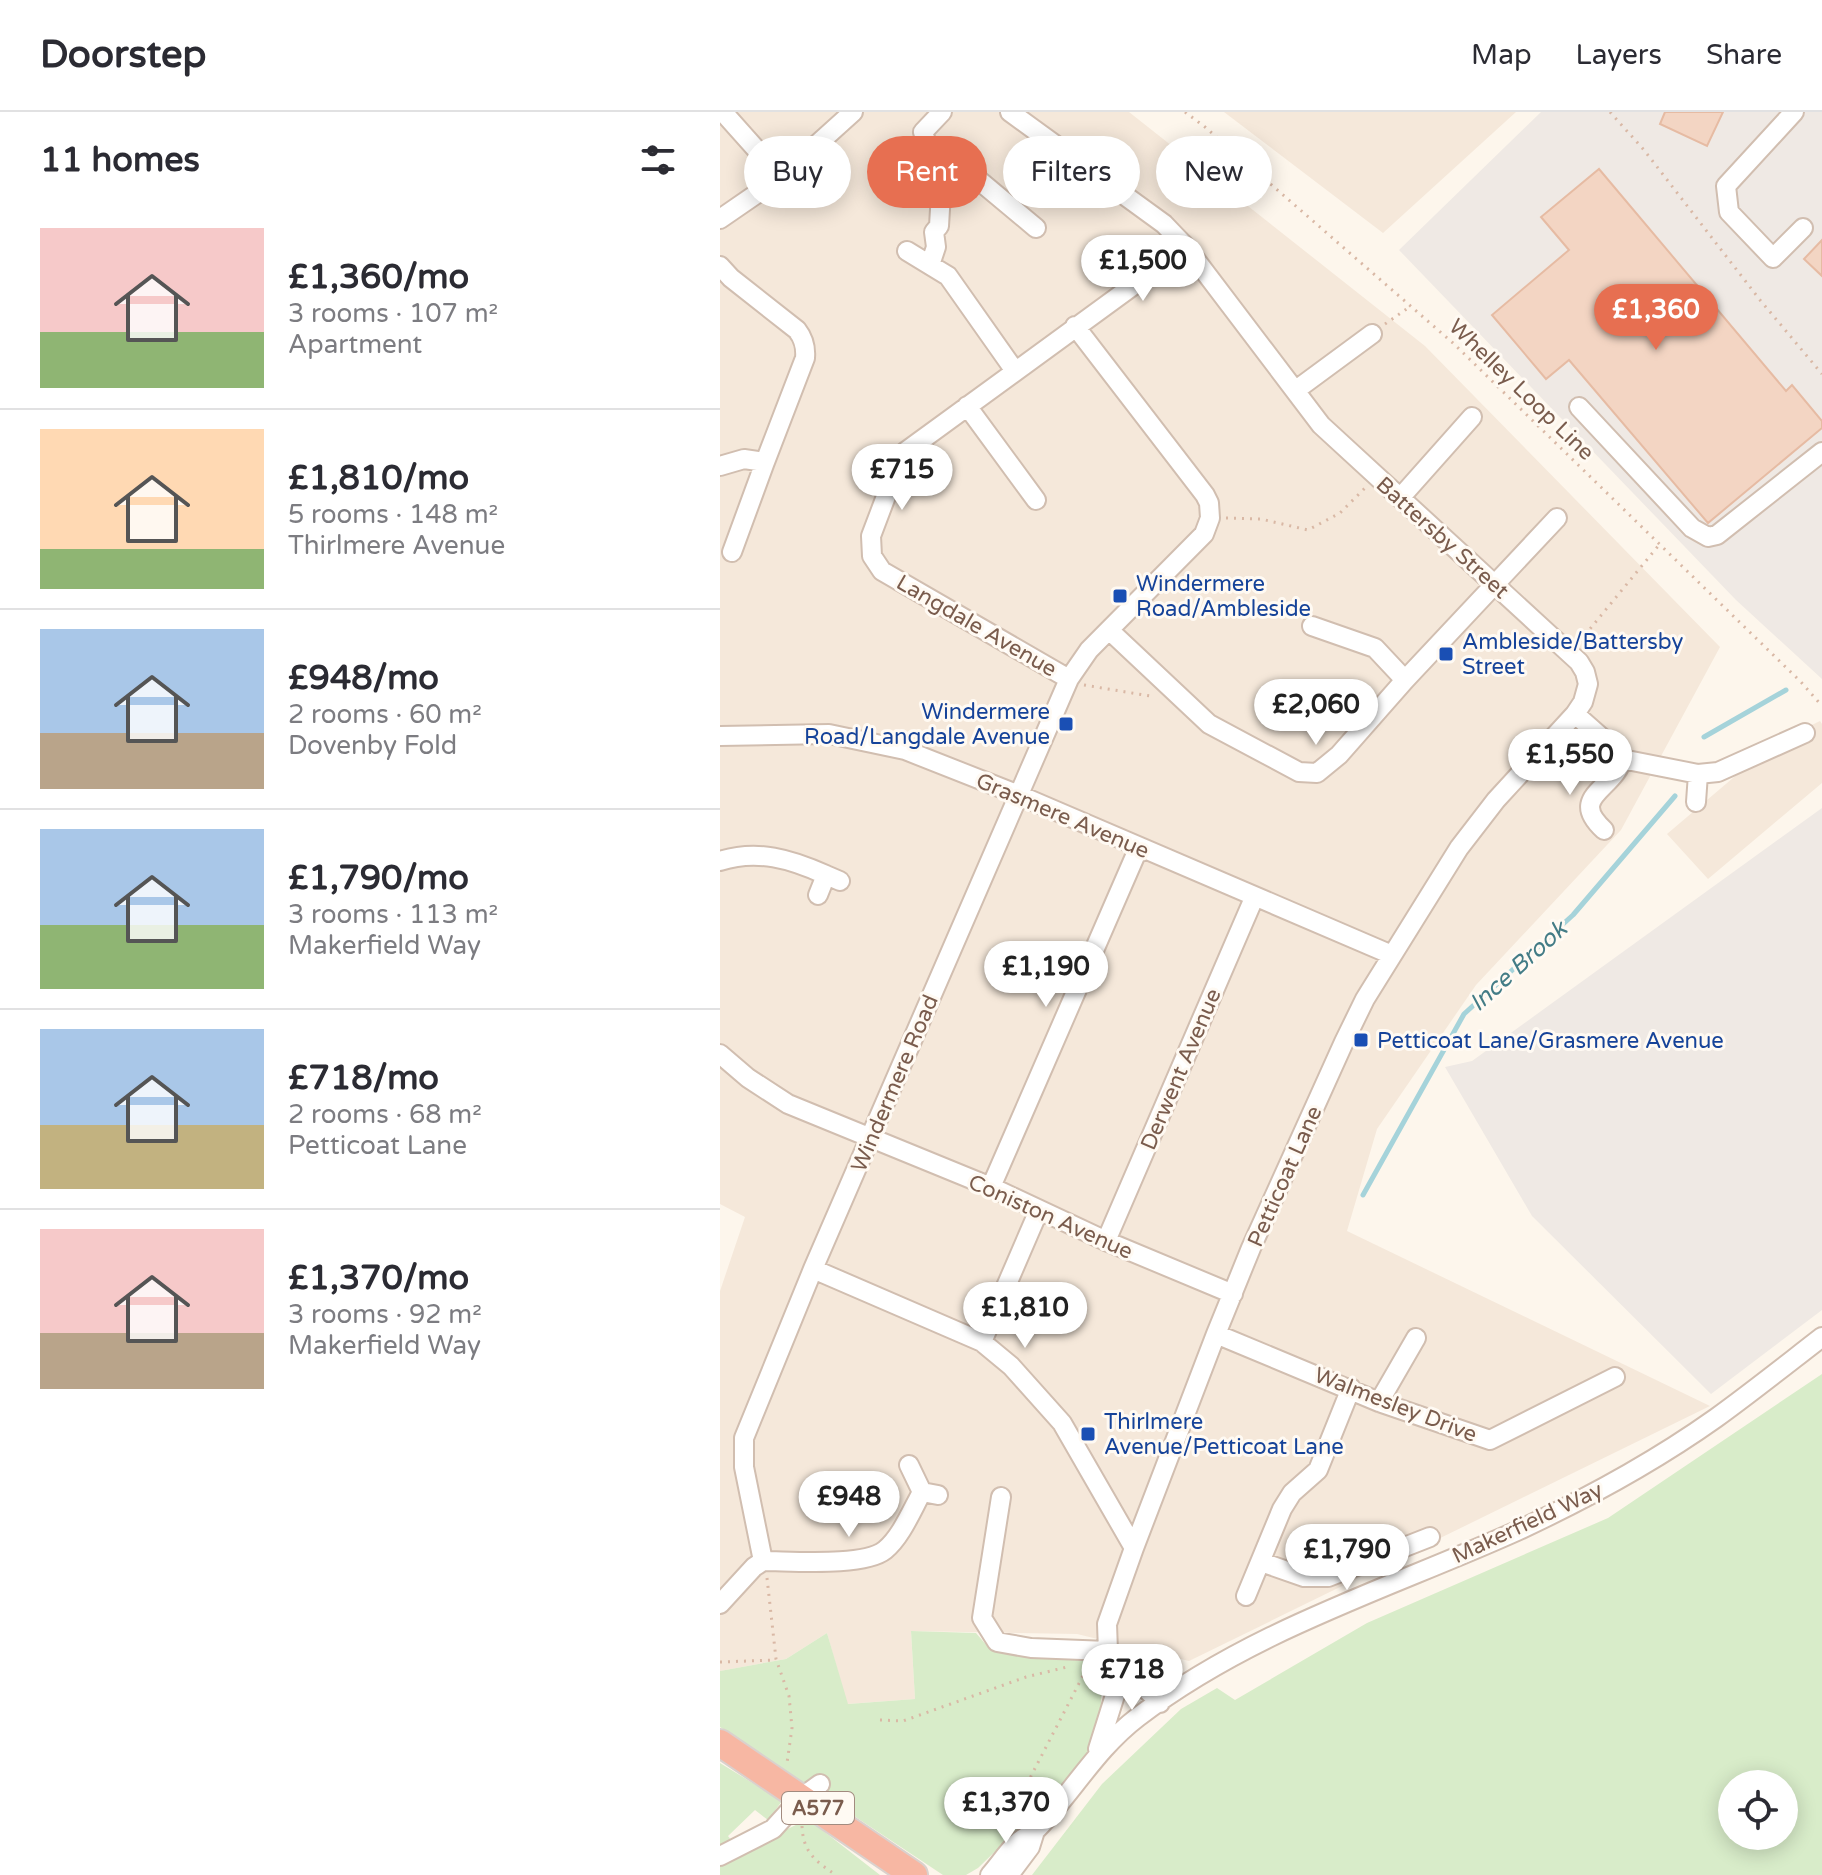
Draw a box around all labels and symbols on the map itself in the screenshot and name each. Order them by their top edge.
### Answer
pin: £1,500 [1078,235,1208,303]
pin: £1,360 [1591,284,1721,352]
street label: Whelley Loop Line [1443,314,1599,466]
pin: £715 [855,444,949,512]
street label: Battersby Street [1371,471,1514,604]
street label: Langdale Avenue [892,569,1061,682]
place label: Windermere Road/Ambleside [1136,571,1311,622]
marker: Windermere Road/Ambleside [1111,587,1129,605]
place label: Ambleside/Battersby Street [1462,629,1684,680]
marker: Ambleside/Battersby Street [1437,645,1455,663]
pin: £2,060 [1251,679,1381,747]
place label: Windermere Road/Langdale Avenue [804,699,1050,750]
marker: Windermere Road/Langdale Avenue [1057,715,1075,733]
pin: £1,550 [1505,729,1635,797]
street label: Grasmere Avenue [972,768,1153,864]
water label: Ince Brook [1464,914,1575,1018]
pin: £1,190 [981,941,1111,1009]
street label: Derwent Avenue [1135,985,1227,1154]
street label: Windermere Road [846,991,944,1176]
place label: Petticoat Lane/Grasmere Avenue [1377,1028,1724,1054]
marker: Petticoat Lane/Grasmere Avenue [1352,1031,1370,1049]
street label: Petticoat Lane [1242,1102,1328,1251]
street label: Coniston Avenue [964,1169,1137,1265]
pin: £1,810 [960,1282,1090,1350]
street label: Walmesley Drive [1311,1362,1481,1448]
place label: Thirlmere Avenue/Petticoat Lane [1104,1409,1344,1460]
marker: Thirlmere Avenue/Petticoat Lane [1079,1425,1097,1443]
pin: £948 [802,1471,896,1539]
street label: Makerfield Way [1448,1477,1607,1569]
pin: £1,790 [1282,1524,1412,1592]
pin: £718 [1085,1644,1179,1712]
pin: £1,370 [941,1777,1071,1845]
road number: A577 [782,1792,854,1824]

